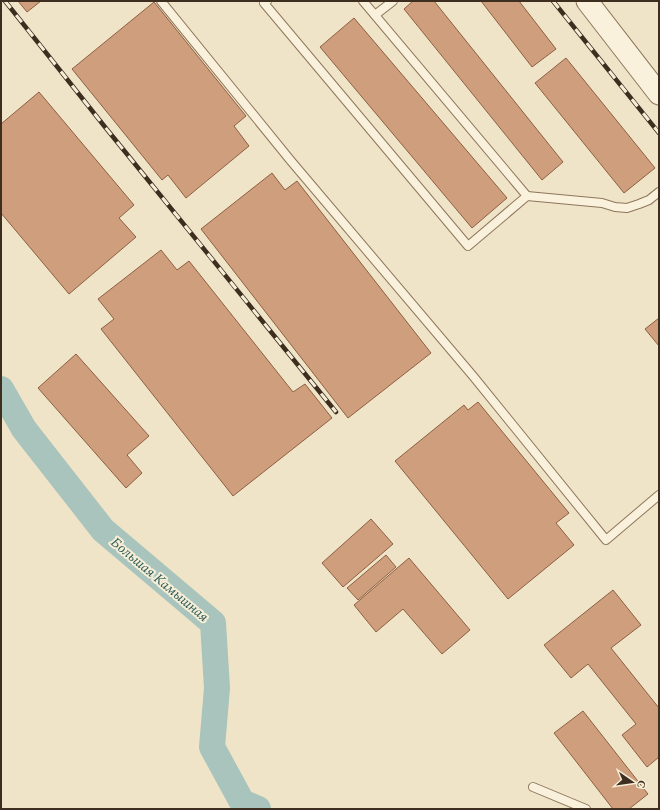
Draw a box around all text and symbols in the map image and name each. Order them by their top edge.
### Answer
water label: Большая Камышная [106,532,214,627]
north arrow [612,762,652,802]
text: С [632,778,650,790]

